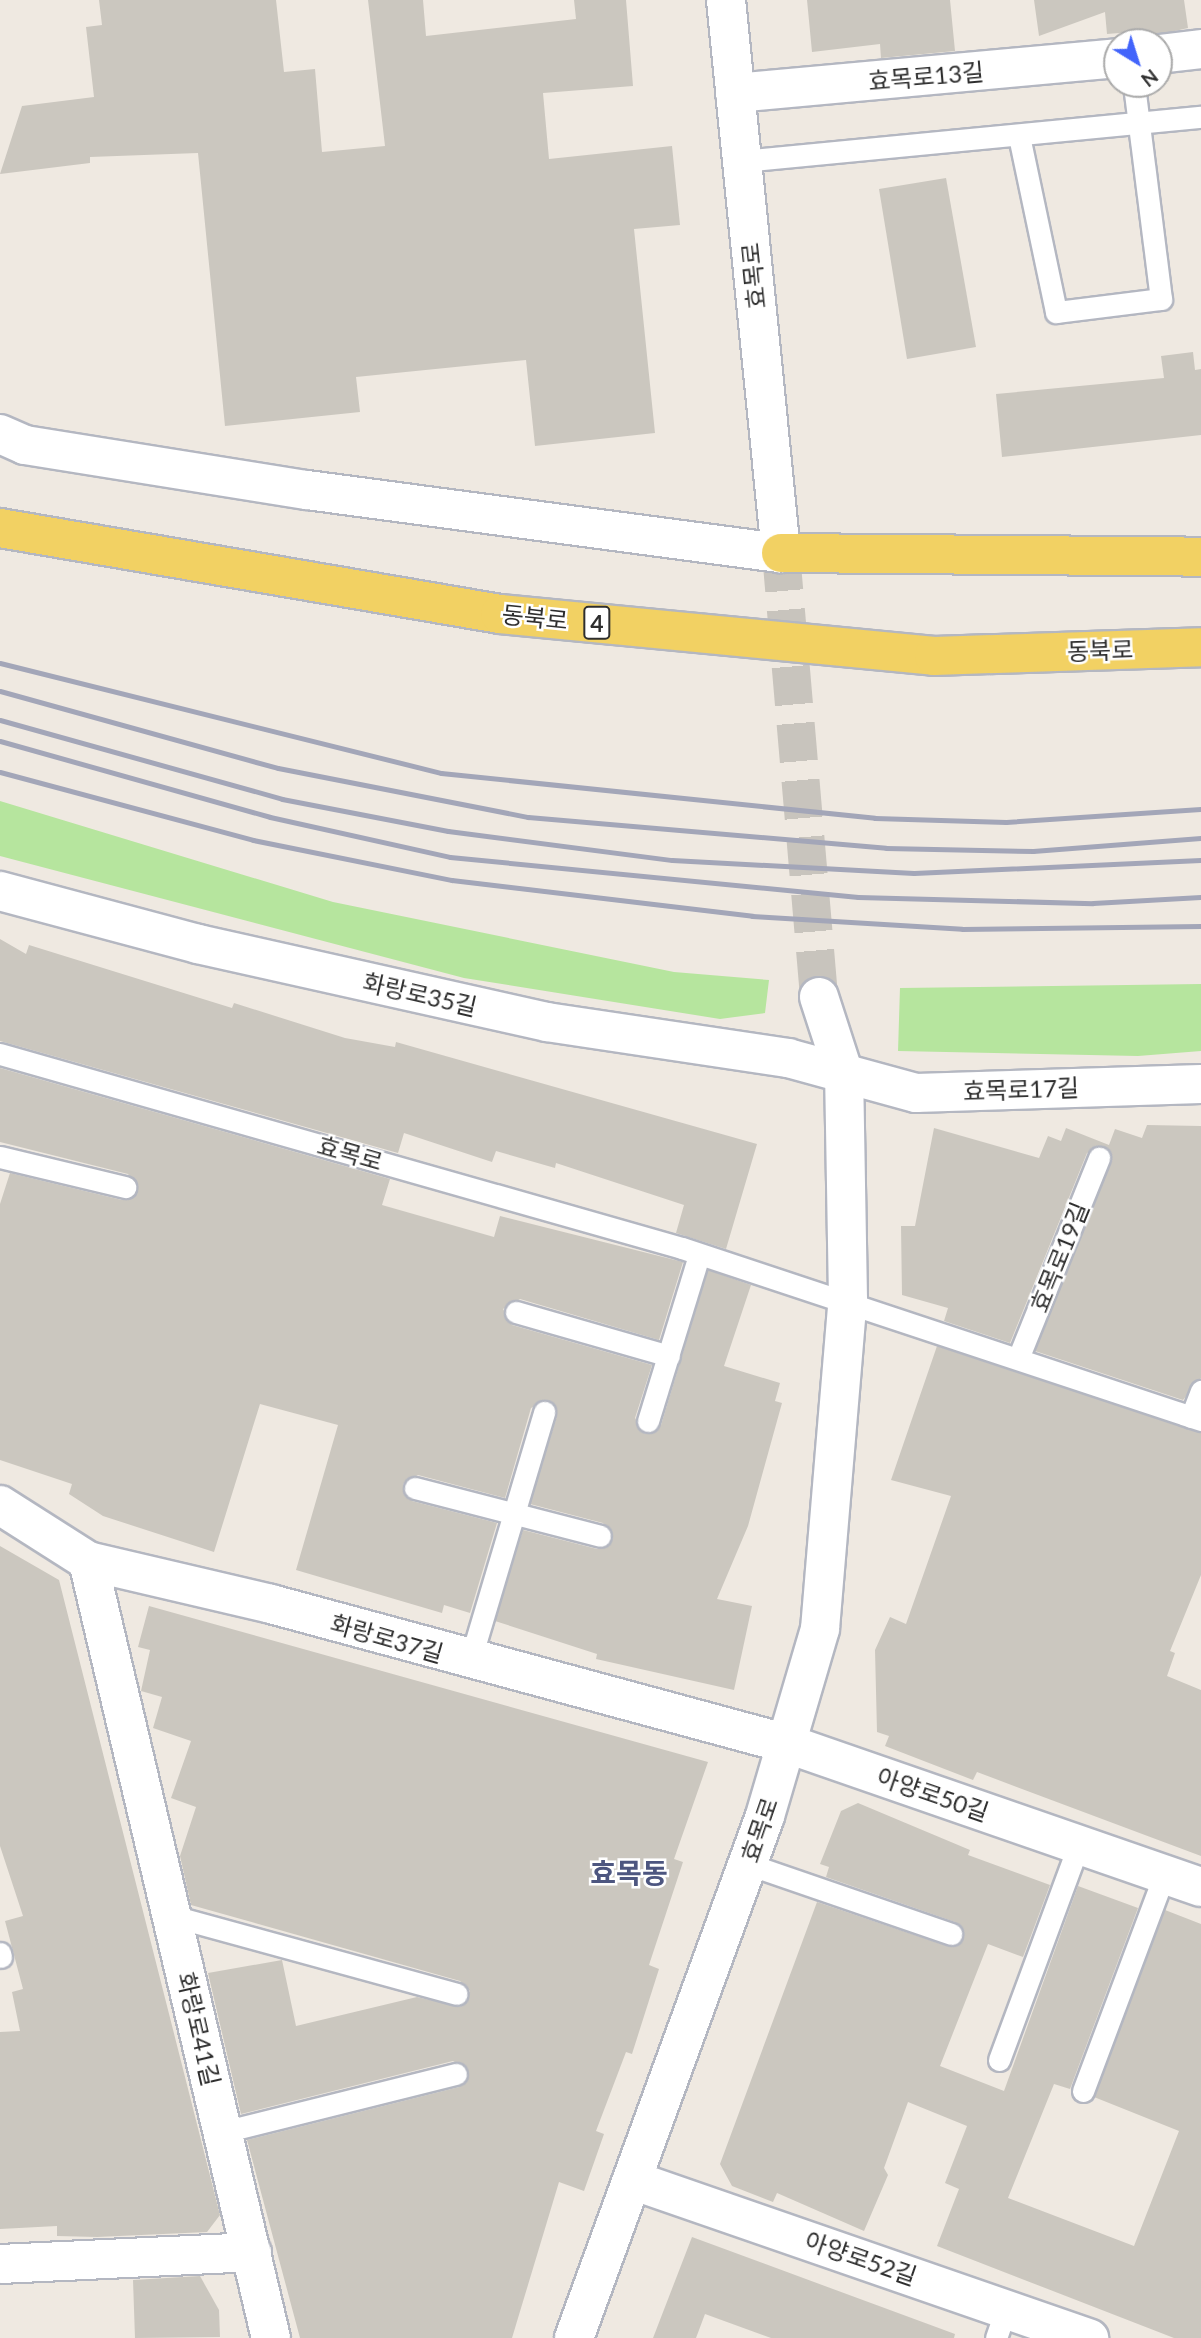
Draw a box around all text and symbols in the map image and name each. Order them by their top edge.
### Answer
north arrow [1103,28,1173,98]
street label: 효목로13길 [867,57,985,95]
text: N [1137,65,1163,92]
street label: 효목로 [735,242,771,310]
street label: 동북로 [501,599,569,635]
road number: 4 [583,604,611,642]
street label: 동북로 [1066,634,1134,666]
street label: 화랑로35길 [360,967,480,1021]
street label: 효목로17길 [962,1073,1080,1105]
street label: 효목로 [314,1130,386,1176]
street label: 효목로19길 [1024,1198,1094,1316]
street label: 화랑로37길 [327,1608,447,1668]
street label: 아양로50길 [873,1761,993,1827]
street label: 효목로 [735,1794,783,1866]
district label: 효목동 [590,1855,668,1889]
street label: 화랑로41길 [172,1969,226,2089]
street label: 아양로52길 [801,2225,921,2291]

